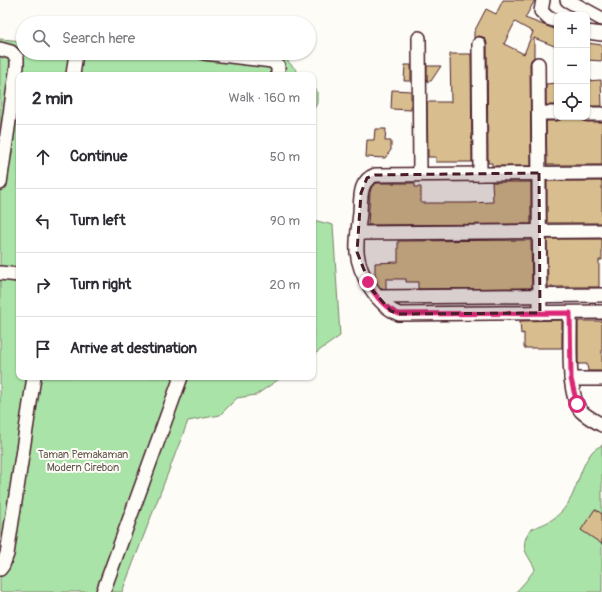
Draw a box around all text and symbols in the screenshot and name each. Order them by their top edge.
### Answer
map controls [554,12,590,120]
button: + [554,12,590,48]
search box [16,16,316,60]
icon: search [30,27,52,49]
text: Search here [62,29,135,48]
button: − [554,48,590,84]
button: locate [554,84,590,120]
text: 2 min [32,88,73,109]
text: Walk · 160 m [229,90,300,106]
icon: ahead [32,146,54,168]
text: Continue [70,147,128,166]
text: 50 m [270,149,300,165]
icon: left [32,210,54,232]
text: Turn left [70,211,126,230]
text: 90 m [270,213,300,229]
route end [359,273,377,291]
icon: right [32,274,54,296]
text: Turn right [70,275,131,294]
text: 20 m [269,277,300,293]
icon: arrive [32,338,54,360]
text: Arrive at destination [70,339,197,358]
route start [568,395,586,413]
park label: Taman Pemakaman Modern Cirebon [38,448,128,474]

